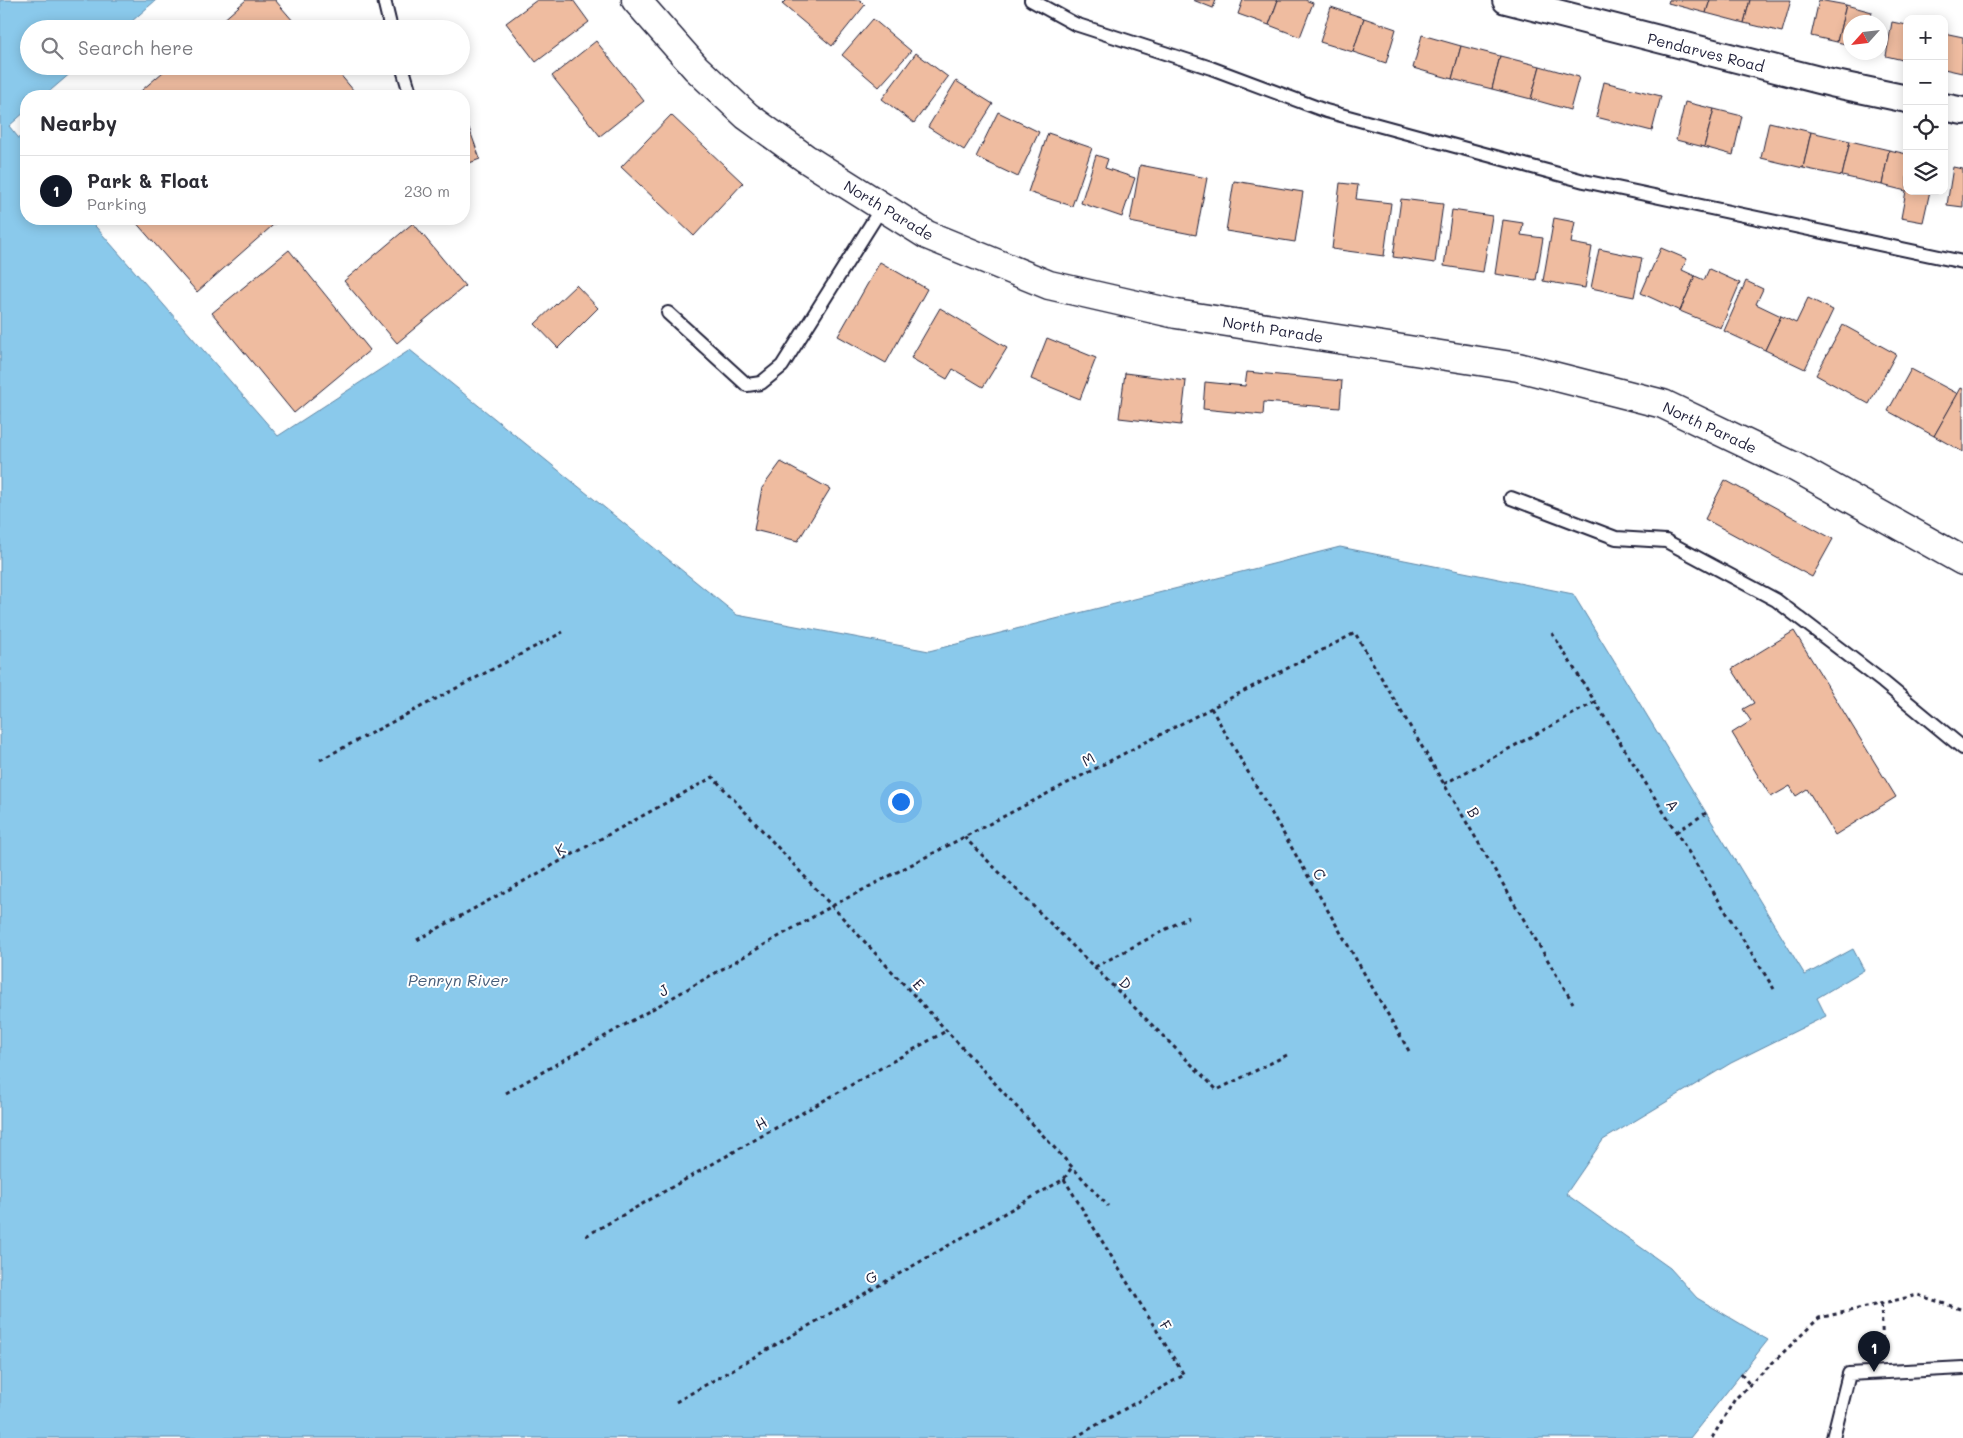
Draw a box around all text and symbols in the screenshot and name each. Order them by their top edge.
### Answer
north arrow [1843,15,1888,60]
map controls [1903,15,1948,195]
button: + [1903,15,1948,60]
search box [20,20,470,75]
street label: Pendarves Road [1645,28,1767,76]
icon: search [38,34,66,62]
text: Search here [78,35,194,60]
button: − [1903,60,1948,105]
button: locate [1903,105,1948,150]
text: Nearby [40,109,117,136]
button: layers [1903,150,1948,195]
text: Park & Float [87,168,209,193]
street label: North Parade [840,175,938,245]
text: 1 [52,180,60,201]
text: 230 m [404,180,450,201]
text: Parking [87,193,146,214]
street label: North Parade [1221,311,1325,347]
street label: North Parade [1660,396,1760,458]
street label: M [1078,747,1098,771]
your location [888,789,914,815]
street label: A [1662,795,1684,815]
street label: B [1463,803,1485,821]
street label: K [551,838,569,860]
street label: C [1309,864,1331,884]
water label: Penryn River [408,969,508,990]
street label: D [1115,972,1137,994]
street label: E [909,974,930,994]
street label: J [654,979,672,1001]
street label: H [751,1112,771,1134]
street label: G [861,1266,881,1288]
street label: F [1155,1316,1177,1334]
pin: 1 [1858,1331,1890,1372]

